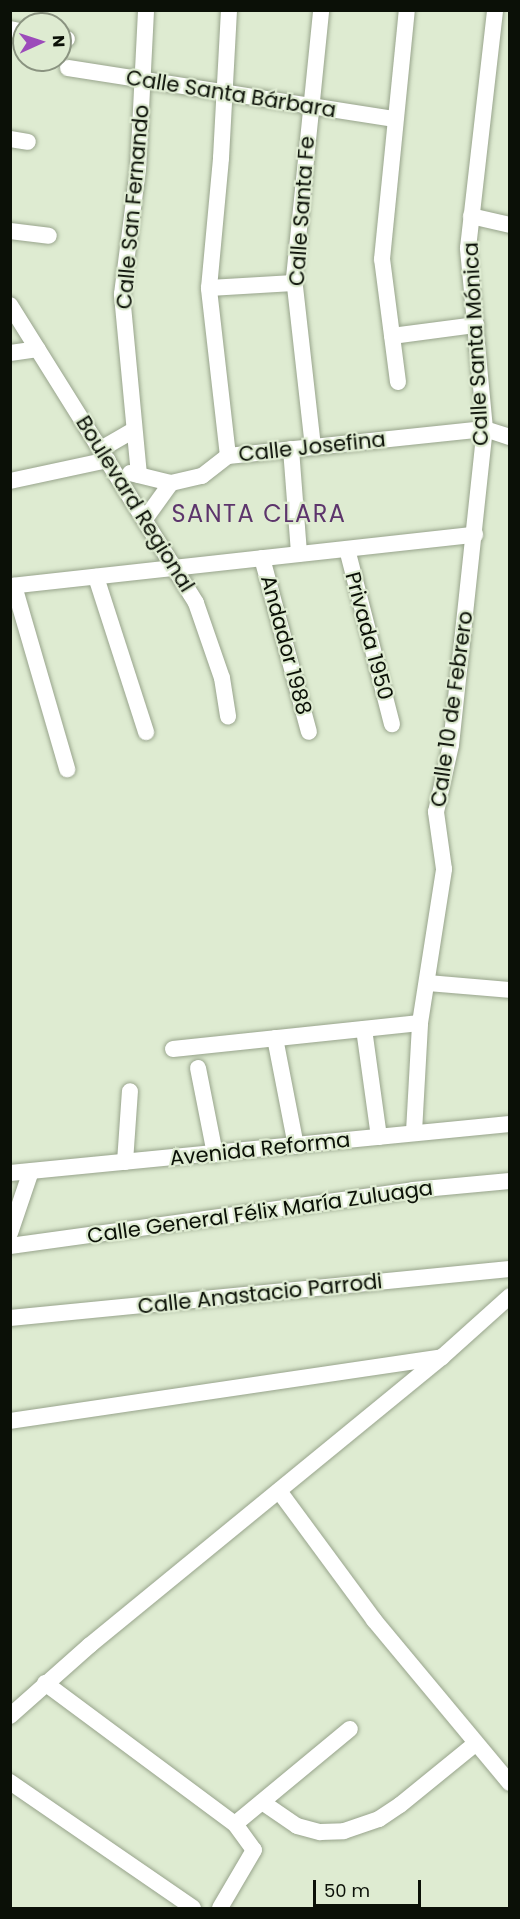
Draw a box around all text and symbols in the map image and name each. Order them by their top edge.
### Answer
north arrow [12,12,72,72]
text: N [47,35,70,48]
street label: Calle Santa Bárbara [124,65,338,123]
street label: Calle San Fernando [112,104,154,310]
street label: Calle Santa Fe [284,135,320,287]
street label: Calle Santa Mónica [458,242,494,446]
street label: Boulevard Regional [71,411,199,597]
street label: Calle Josefina [237,427,387,467]
district label: SANTA CLARA [171,500,347,528]
street label: Privada 1950 [340,569,398,703]
street label: Andador 1988 [255,572,317,718]
street label: Calle 10 de Febrero [426,609,478,809]
street label: Avenida Reforma [169,1127,351,1171]
street label: Calle General Félix María Zuluaga [86,1175,434,1249]
street label: Calle Anastacio Parrodi [136,1269,384,1319]
scale bar [316,1868,424,1906]
text: 50 m [324,1878,370,1903]

